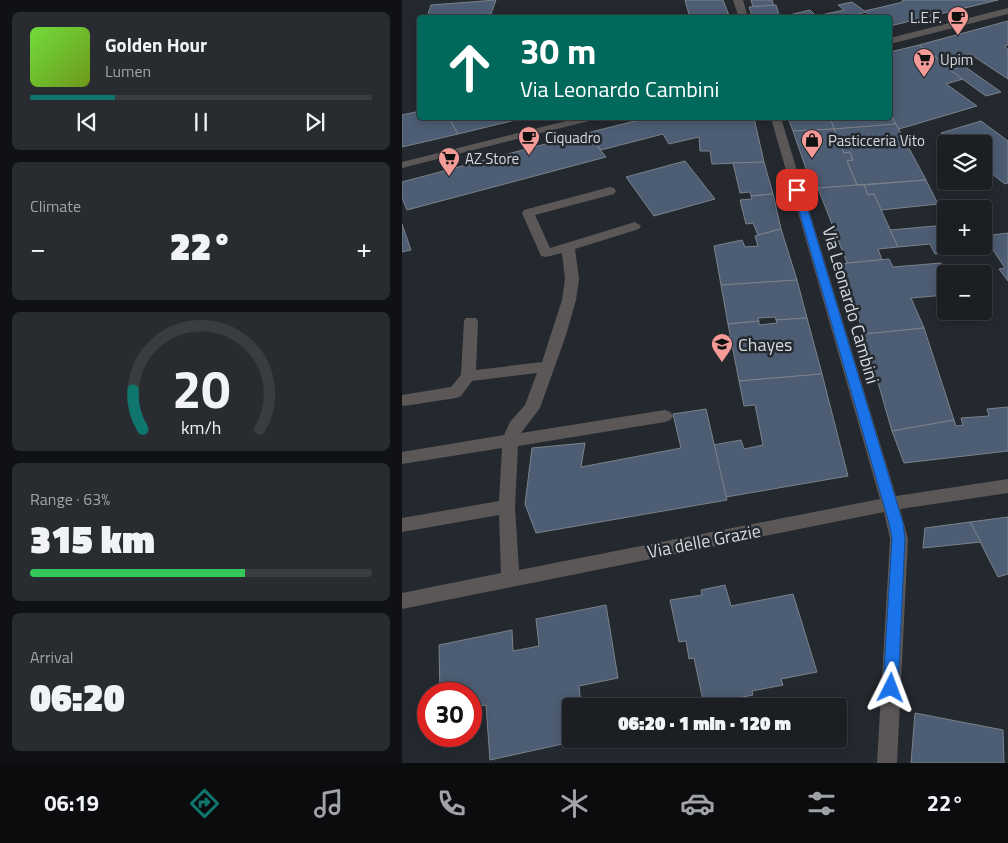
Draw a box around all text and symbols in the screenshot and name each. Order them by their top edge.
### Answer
cafe icon: L.E.F. [946,5,970,36]
place label: L.E.F. [910,6,942,29]
text: 30 m [520,24,596,78]
text: Golden Hour [105,30,207,59]
icon: ahead [437,35,502,100]
supermarket icon: Upim [912,47,936,78]
place label: Upim [940,48,973,71]
text: Lumen [105,59,151,83]
text: Via Leonardo Cambini [520,72,719,106]
icon: previous [73,108,101,136]
icon: pause [187,108,215,136]
icon: next [301,108,329,136]
cafe icon: Ciquadro [517,125,541,156]
place label: Ciquadro [545,126,601,149]
shop icon: Pasticceria Vito [800,128,824,159]
place label: Pasticceria Vito [828,129,925,152]
map controls [937,135,992,320]
button: layers [937,135,992,190]
supermarket icon: AZ Store [437,146,461,177]
place label: AZ Store [465,147,519,170]
pin [776,169,818,211]
icon: arrive [783,176,811,204]
text: Climate [30,194,81,218]
button: + [937,200,992,255]
text: 22° [170,217,232,275]
street label: Via Leonardo Cambini [816,223,886,387]
text: − [30,226,46,269]
text: + [356,226,372,269]
button: − [937,265,992,320]
place label: Chayes [738,331,792,358]
school or university icon: Chayes [710,332,734,363]
text: 20 [172,349,230,428]
text: km/h [181,414,221,441]
text: Range · 63% [30,487,110,511]
text: 315 km [30,510,155,568]
street label: Via delle Grazie [645,517,763,565]
text: Arrival [30,645,73,669]
position arrow [864,661,916,713]
text: 06:20 [30,668,125,726]
speed limit sign: 30 [417,682,482,747]
text: 06:20 · 1 min · 120 m [618,708,791,737]
text: 06:19 [44,786,99,820]
icon: directions [187,786,222,821]
icon: music [311,786,346,821]
icon: phone [434,786,469,821]
icon: climate [557,786,592,821]
icon: car [680,786,715,821]
icon: filters [804,786,839,821]
text: 22° [927,786,964,820]

